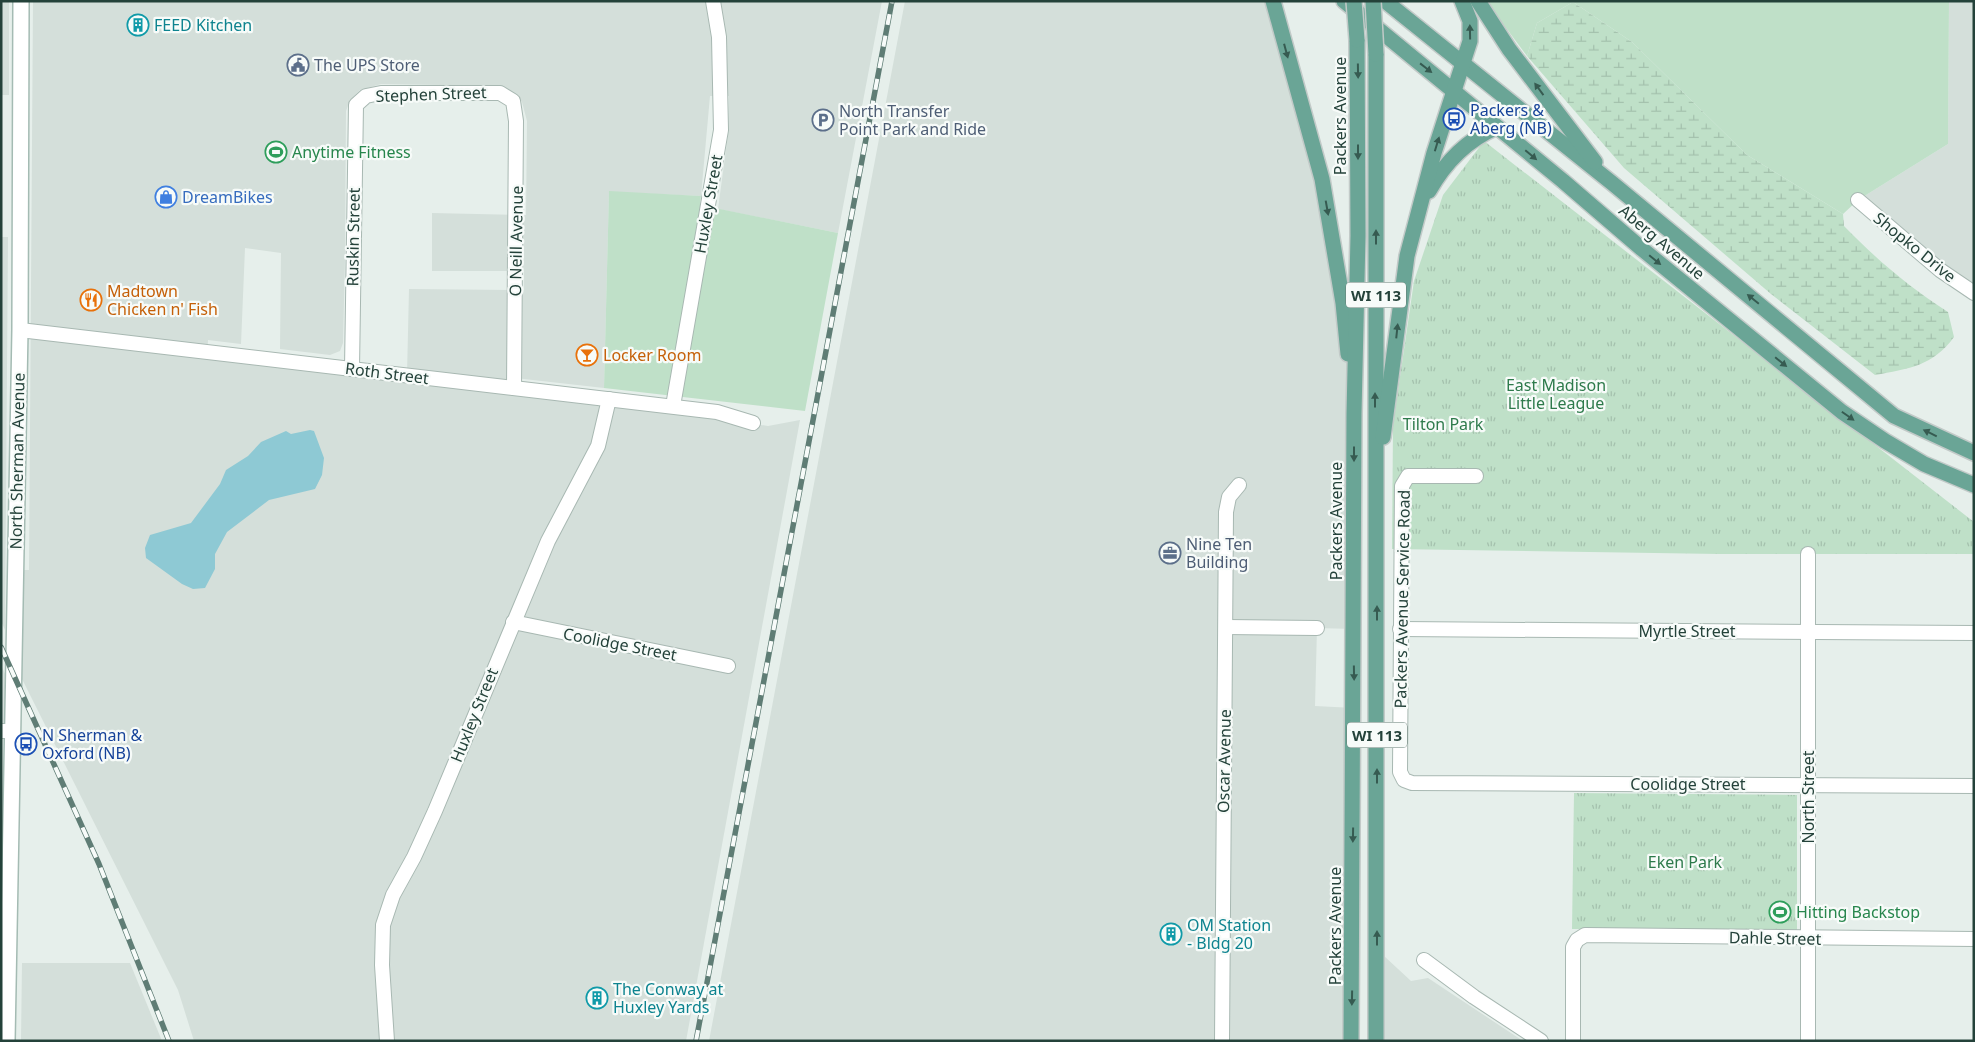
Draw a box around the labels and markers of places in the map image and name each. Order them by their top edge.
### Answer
building icon: FEED Kitchen [126,13,150,37]
place label: FEED Kitchen [154,14,252,36]
public building icon: The UPS Store [286,53,310,77]
place label: The UPS Store [314,54,420,76]
place label: Packers & Aberg (NB) [1470,99,1552,139]
place label: North Transfer Point Park and Ride [839,100,986,140]
bus stop icon: Packers & Aberg (NB) [1442,107,1466,131]
parking icon: North Transfer Point Park and Ride [811,108,835,132]
sports icon: Anytime Fitness [264,140,288,164]
place label: Anytime Fitness [292,141,411,163]
shop icon: DreamBikes [154,185,178,209]
place label: DreamBikes [182,186,273,208]
place label: Madtown Chicken n' Fish [107,280,218,320]
restaurant icon: Madtown Chicken n' Fish [79,288,103,312]
bar icon: Locker Room [575,343,599,367]
place label: Locker Room [603,344,701,366]
place label: Nine Ten Building [1186,533,1252,573]
office icon: Nine Ten Building [1158,541,1182,565]
place label: N Sherman & Oxford (NB) [42,724,143,764]
bus stop icon: N Sherman & Oxford (NB) [14,732,38,756]
sports icon: Hitting Backstop [1768,900,1792,924]
place label: Hitting Backstop [1796,901,1920,923]
place label: OM Station - Bldg 20 [1187,914,1271,954]
building icon: OM Station - Bldg 20 [1159,922,1183,946]
place label: The Conway at Huxley Yards [613,978,723,1018]
building icon: The Conway at Huxley Yards [585,986,609,1010]

